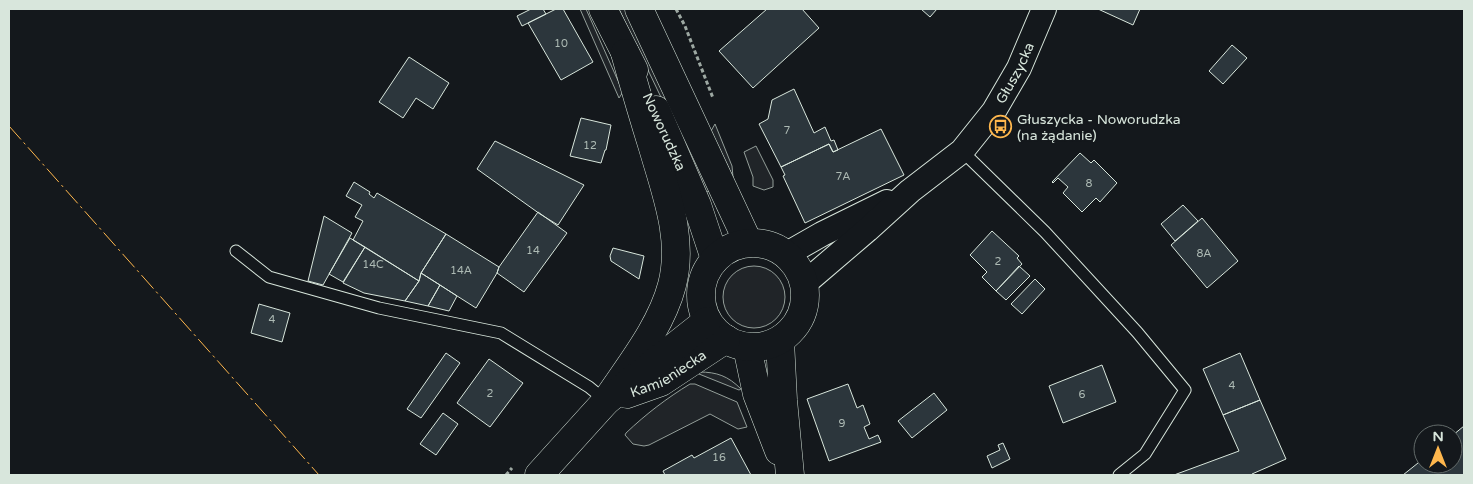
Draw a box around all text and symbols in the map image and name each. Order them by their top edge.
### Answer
house number: 10 [554,37,568,50]
street label: Głuszycka [992,40,1037,106]
street label: Noworudzka [639,90,689,174]
place label: Głuszycka - Noworudzka (na żądanie) [1017,111,1181,144]
bus stop icon: Głuszycka - Noworudzka (na żądanie) [989,115,1013,139]
house number: 7 [784,124,791,137]
house number: 12 [583,139,597,152]
house number: 7A [835,170,851,183]
house number: 8 [1086,177,1093,190]
house number: 14 [526,244,540,257]
house number: 8A [1196,247,1212,260]
house number: 2 [995,255,1002,268]
house number: 14C [362,258,384,271]
house number: 14A [450,264,472,277]
house number: 4 [269,313,276,326]
street label: Kamieniecka [628,346,709,401]
house number: 4 [1229,379,1236,392]
house number: 2 [487,387,494,400]
house number: 6 [1079,388,1086,401]
house number: 9 [839,417,846,430]
north arrow [1413,424,1463,474]
text: N [1432,428,1444,445]
house number: 16 [712,451,726,464]

